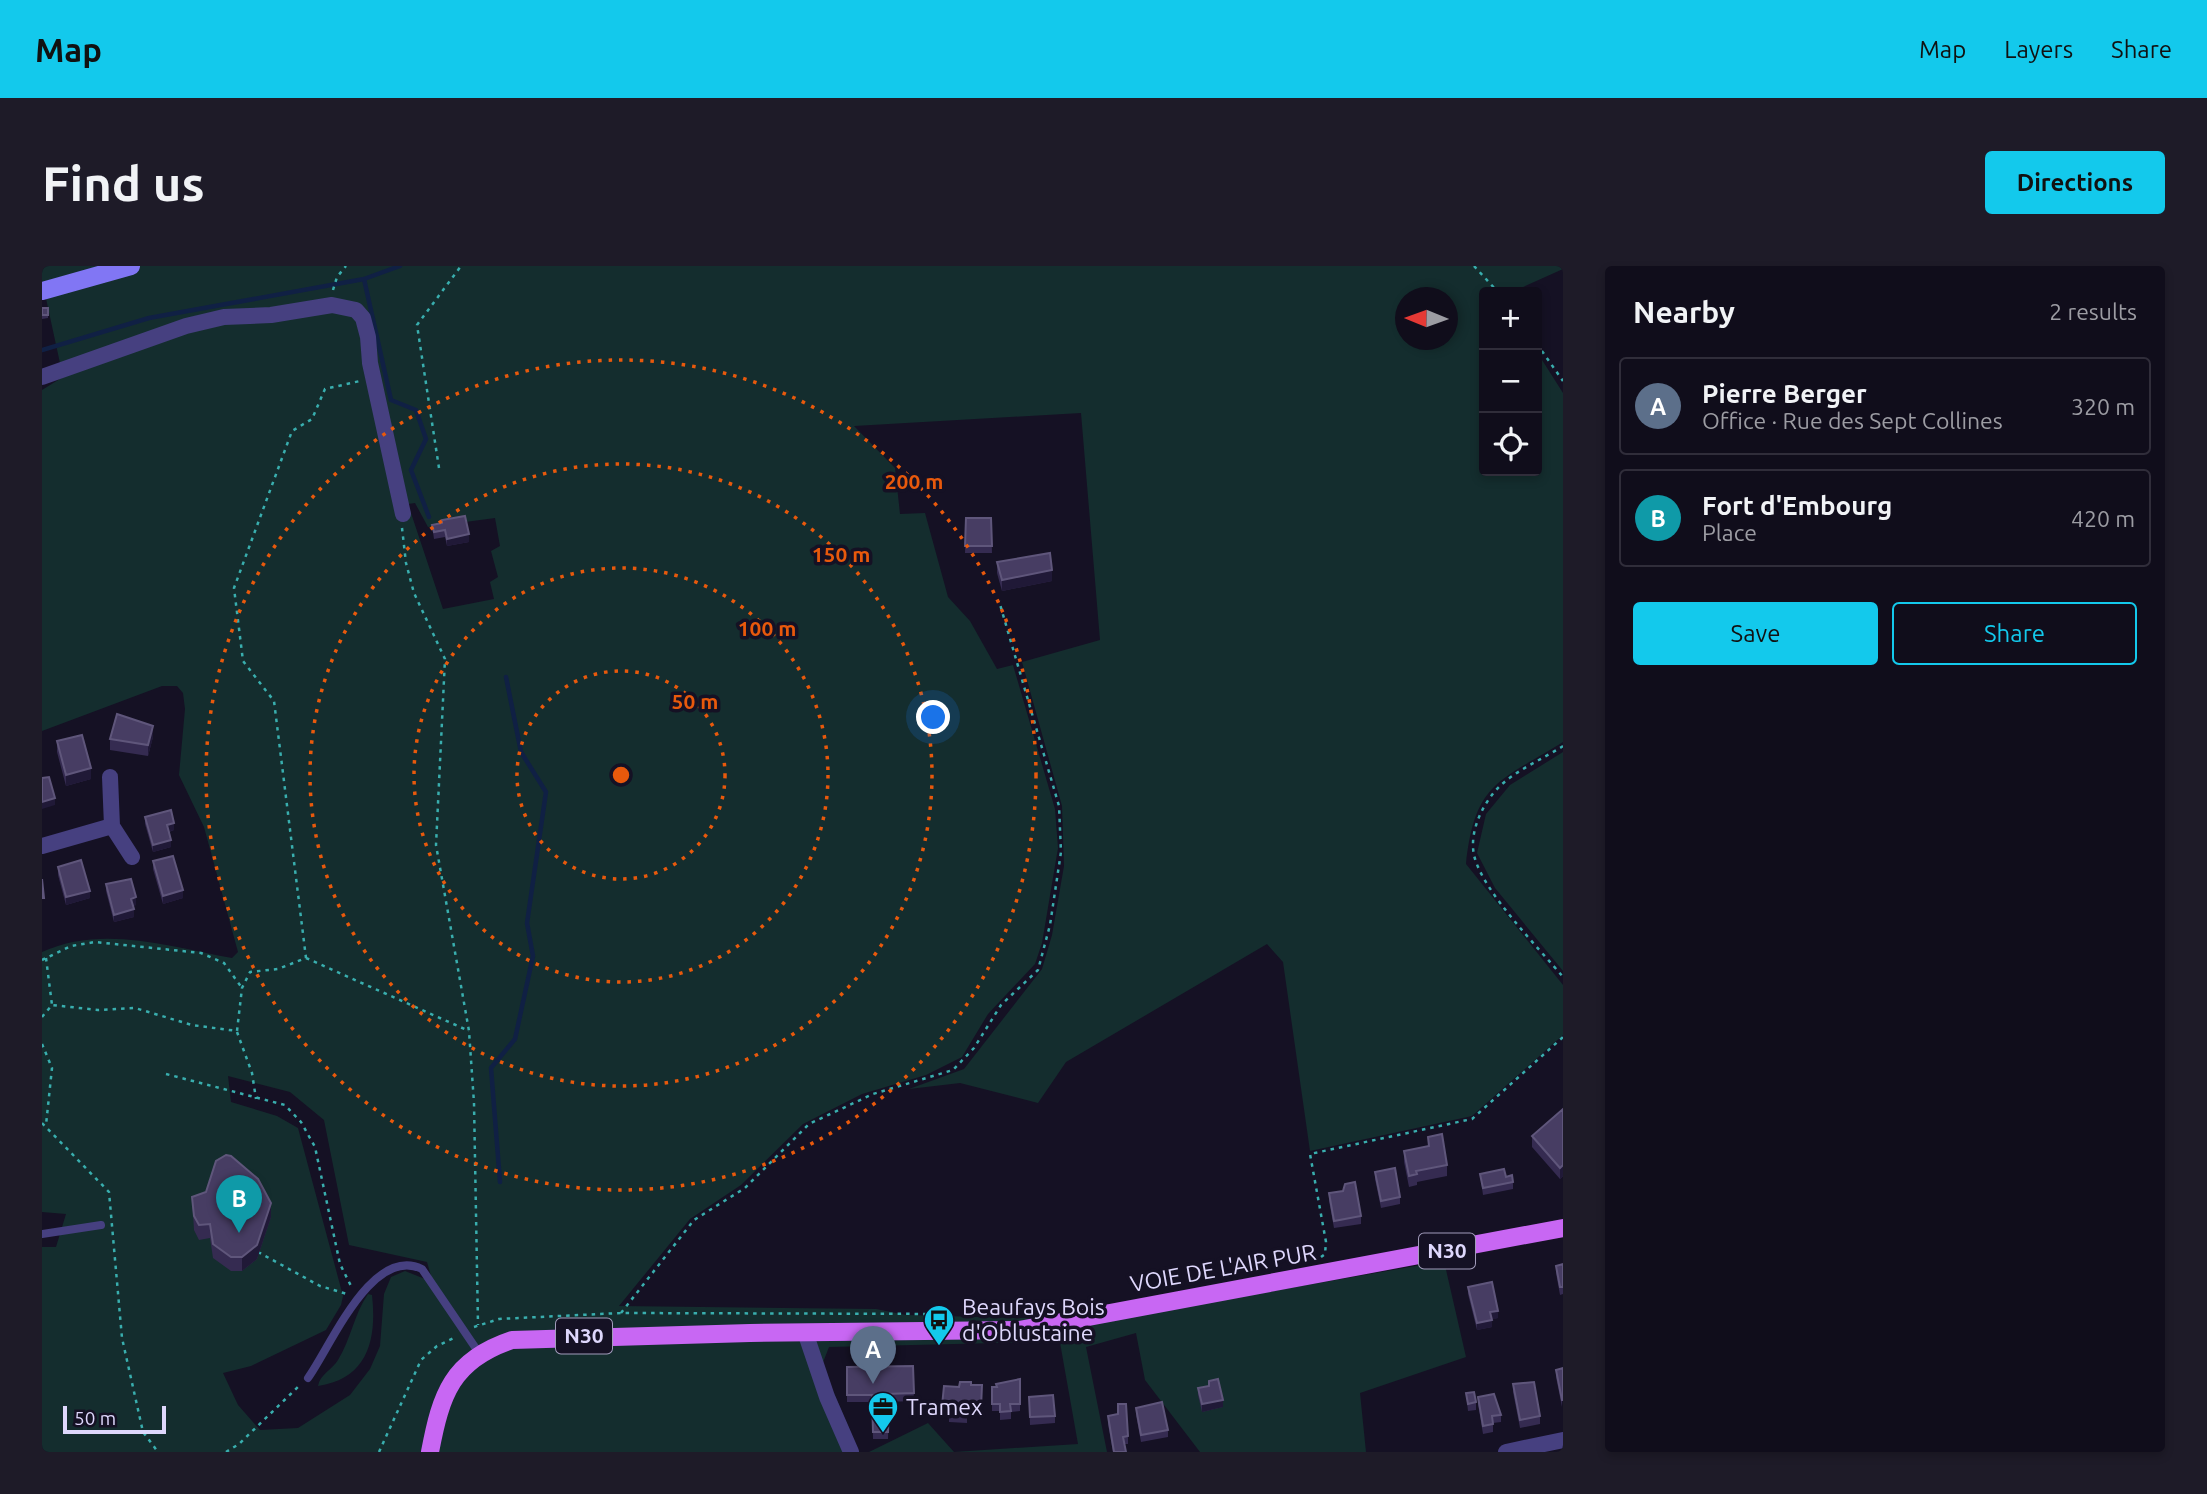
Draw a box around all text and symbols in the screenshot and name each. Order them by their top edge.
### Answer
text: Map [35,31,102,68]
text: Map [1919,36,1966,63]
text: Layers [2004,36,2073,63]
text: Share [2111,36,2172,63]
button: Directions [1985,151,2165,214]
text: Find us [42,155,205,210]
north arrow [1395,287,1458,350]
map controls [1479,287,1542,476]
button: + [1479,287,1542,350]
text: Nearby [1633,295,1735,329]
text: 2 results [2049,299,2137,324]
button: − [1479,350,1542,413]
text: Pierre Berger [1702,379,1867,408]
text: A [1650,394,1666,419]
text: 320 m [2071,394,2135,419]
text: Office · Rue des Sept Collines [1702,408,2003,433]
button: locate [1479,413,1542,476]
text: 200 m [885,469,943,493]
text: Fort d'Embourg [1702,491,1892,520]
text: B [1650,506,1666,531]
text: 420 m [2071,506,2135,531]
text: Place [1702,520,1757,545]
text: 150 m [812,542,870,566]
button: Save [1633,602,1878,665]
button: Share [1892,602,2137,665]
text: 100 m [738,616,796,640]
text: 50 m [672,689,718,713]
your location [916,700,950,734]
centre of rings [609,763,633,787]
pin: B [216,1175,262,1233]
road number: N30 [1419,1234,1475,1268]
street label: VOIE DE L'AIR PUR [1128,1239,1318,1296]
place label: Beaufays Bois d'Oblustaine [962,1294,1105,1345]
bus stop icon: Beaufays Bois d'Oblustaine [922,1303,956,1347]
road number: N30 [556,1318,612,1354]
pin: A [850,1326,896,1384]
office icon: Tramex [866,1390,900,1434]
place label: Tramex [906,1394,983,1419]
scale bar [63,1403,166,1435]
text: 50 m [74,1407,116,1429]

